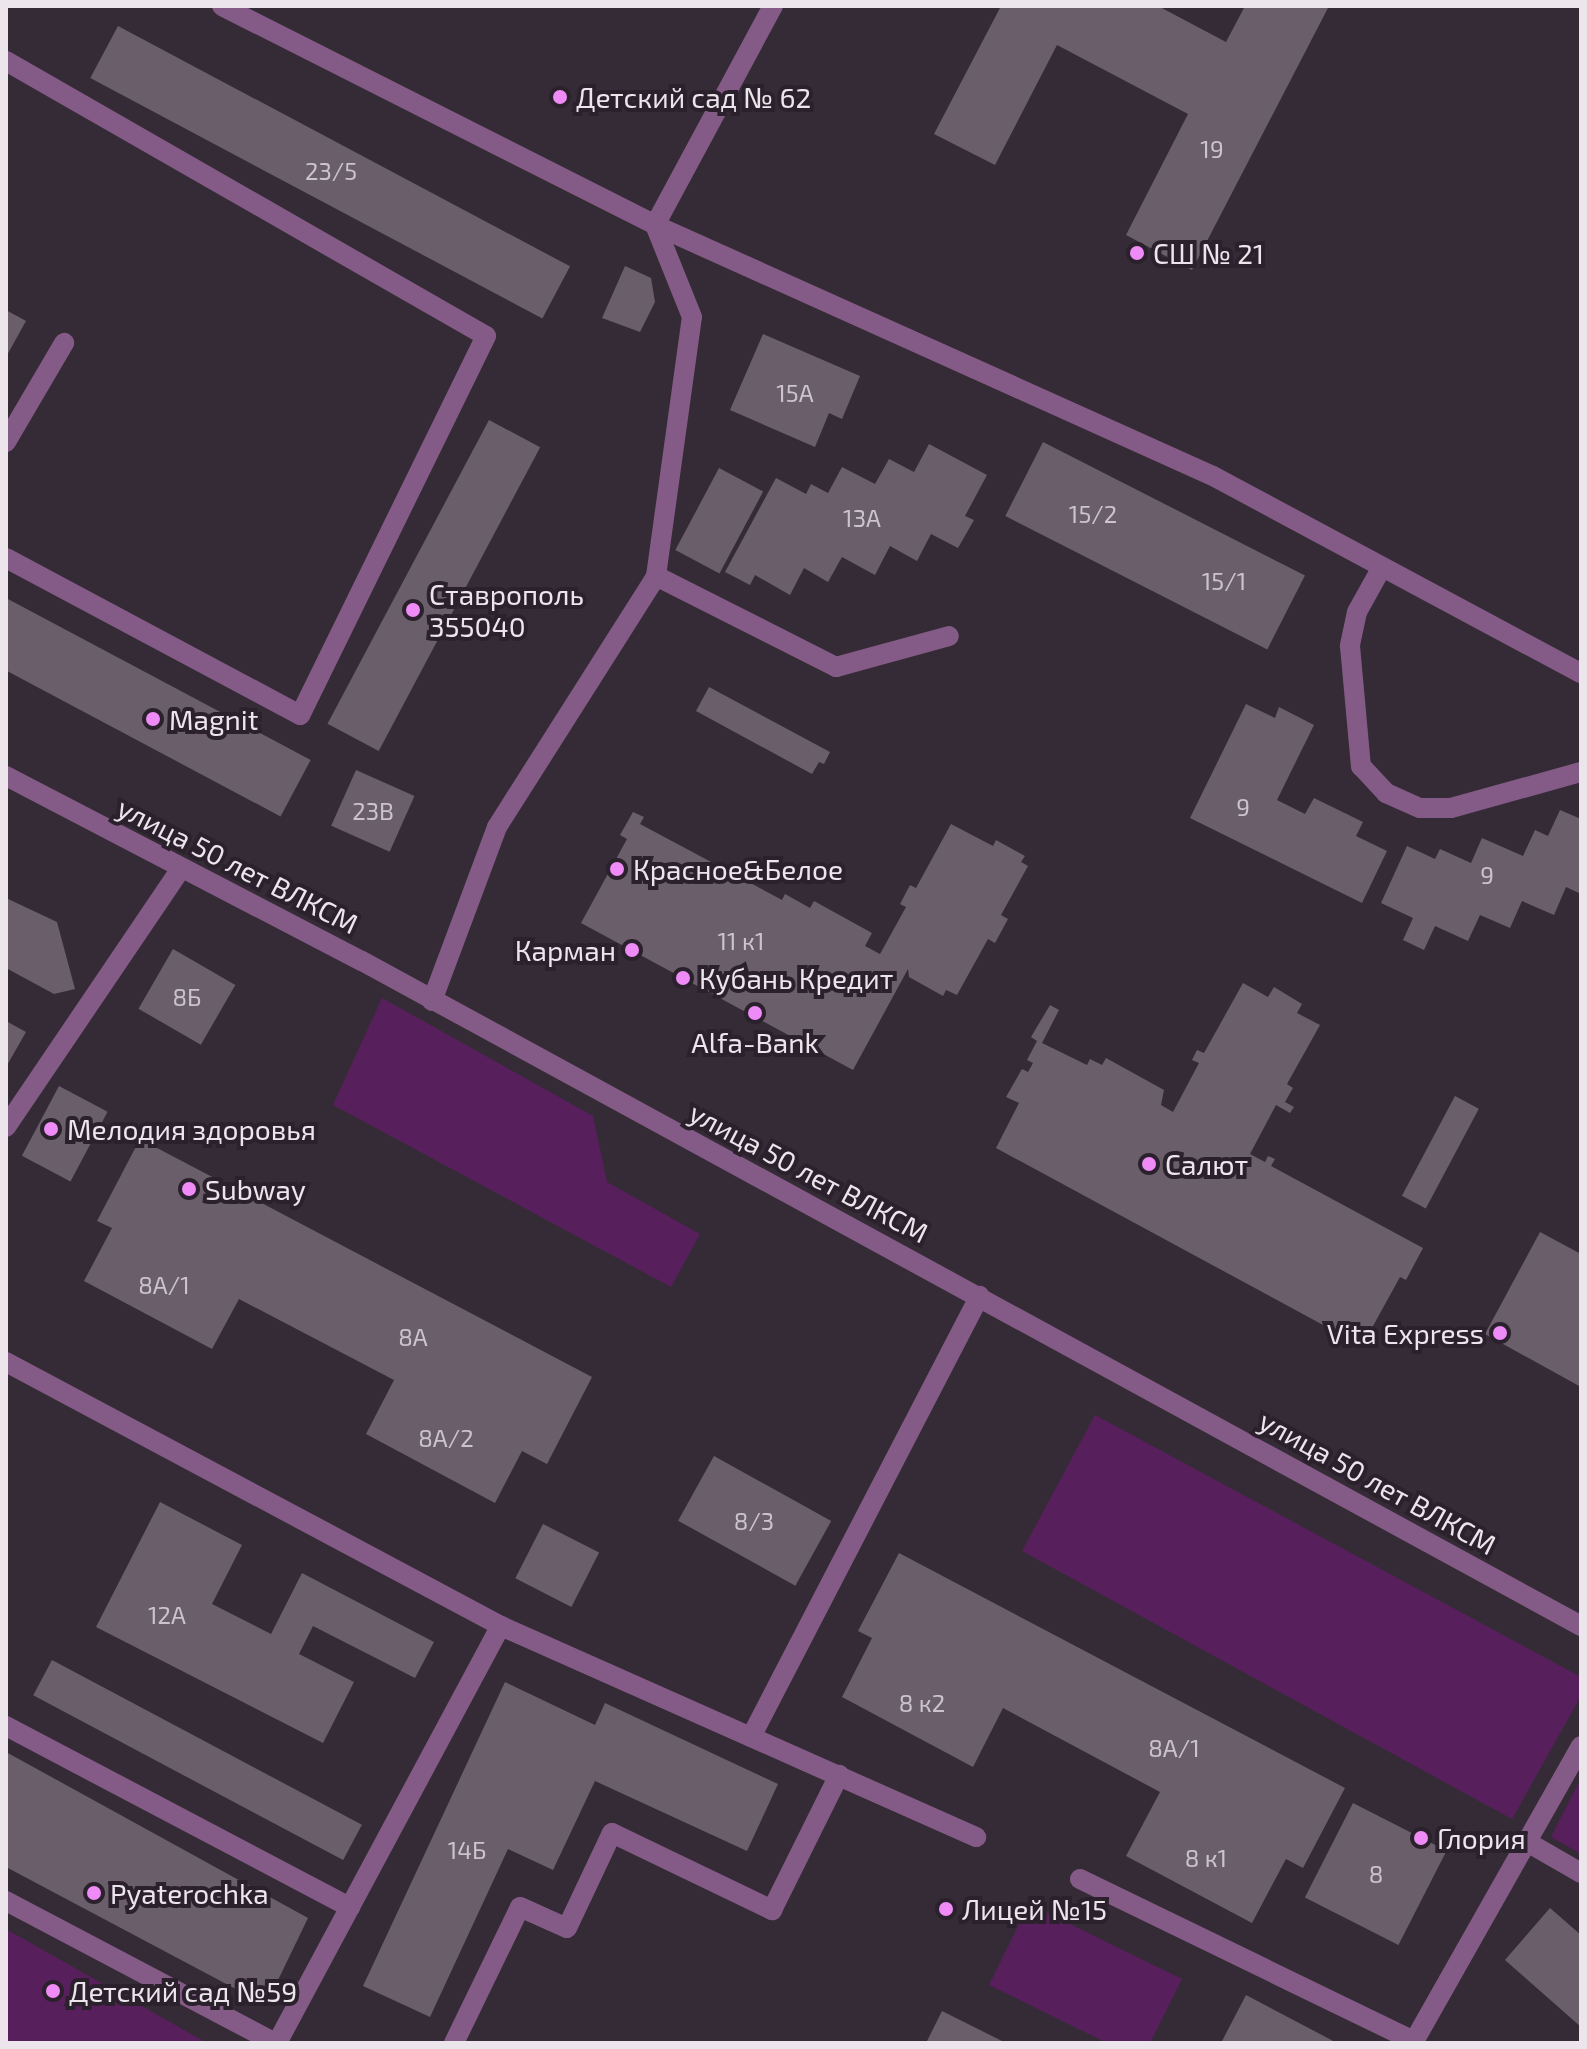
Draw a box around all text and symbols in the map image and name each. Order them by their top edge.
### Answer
place label: Детский сад № 62 [576,80,811,114]
marker: Детский сад № 62 [551,88,569,106]
house number: 19 [1200,135,1224,163]
house number: 23/5 [305,157,357,185]
place label: СШ № 21 [1153,236,1264,270]
marker: СШ № 21 [1128,244,1146,262]
house number: 15А [776,379,814,407]
house number: 15/2 [1069,500,1117,528]
house number: 13А [843,504,881,532]
house number: 15/1 [1202,567,1246,595]
place label: Ставрополь 355040 [429,577,584,643]
marker: Ставрополь 355040 [404,601,422,619]
place label: Magnit [169,702,258,736]
marker: Magnit [144,710,162,728]
street label: улица 50 лет ВЛКСМ [112,790,364,940]
house number: 9 [1236,793,1250,821]
house number: 23В [352,797,394,825]
place label: Красное&Белое [633,852,843,886]
marker: Красное&Белое [608,860,626,878]
house number: 9 [1480,861,1494,889]
house number: 11 к1 [718,927,764,955]
place label: Карман [515,933,616,967]
marker: Карман [623,941,641,959]
place label: Кубань Кредит [699,961,893,995]
marker: Кубань Кредит [674,969,692,987]
house number: 8Б [173,983,201,1011]
marker: Alfa-Bank [746,1004,764,1022]
place label: Alfa-Bank [691,1025,819,1059]
street label: улица 50 лет ВЛКСМ [684,1095,934,1249]
place label: Мелодия здоровья [67,1112,316,1146]
marker: Мелодия здоровья [42,1120,60,1138]
place label: Салют [1165,1147,1248,1181]
marker: Салют [1140,1155,1158,1173]
place label: Subway [205,1172,306,1206]
marker: Subway [180,1180,198,1198]
house number: 8А/1 [138,1271,190,1299]
place label: Vita Express [1327,1316,1484,1350]
house number: 8А [398,1323,428,1351]
marker: Vita Express [1491,1324,1509,1342]
street label: улица 50 лет ВЛКСМ [1254,1403,1502,1561]
house number: 8А/2 [418,1424,474,1452]
house number: 8/3 [734,1507,774,1535]
house number: 12А [148,1601,186,1629]
house number: 8 к2 [899,1689,945,1717]
house number: 8А/1 [1148,1734,1200,1762]
place label: Глория [1437,1821,1526,1855]
marker: Глория [1412,1829,1430,1847]
house number: 14Б [448,1836,486,1864]
house number: 8 к1 [1185,1844,1227,1872]
house number: 8 [1369,1860,1383,1888]
place label: Pyaterochka [110,1876,269,1910]
marker: Pyaterochka [85,1884,103,1902]
place label: Лицей №15 [962,1892,1107,1926]
marker: Лицей №15 [937,1900,955,1918]
place label: Детский сад №59 [69,1974,297,2008]
marker: Детский сад №59 [44,1982,62,2000]

